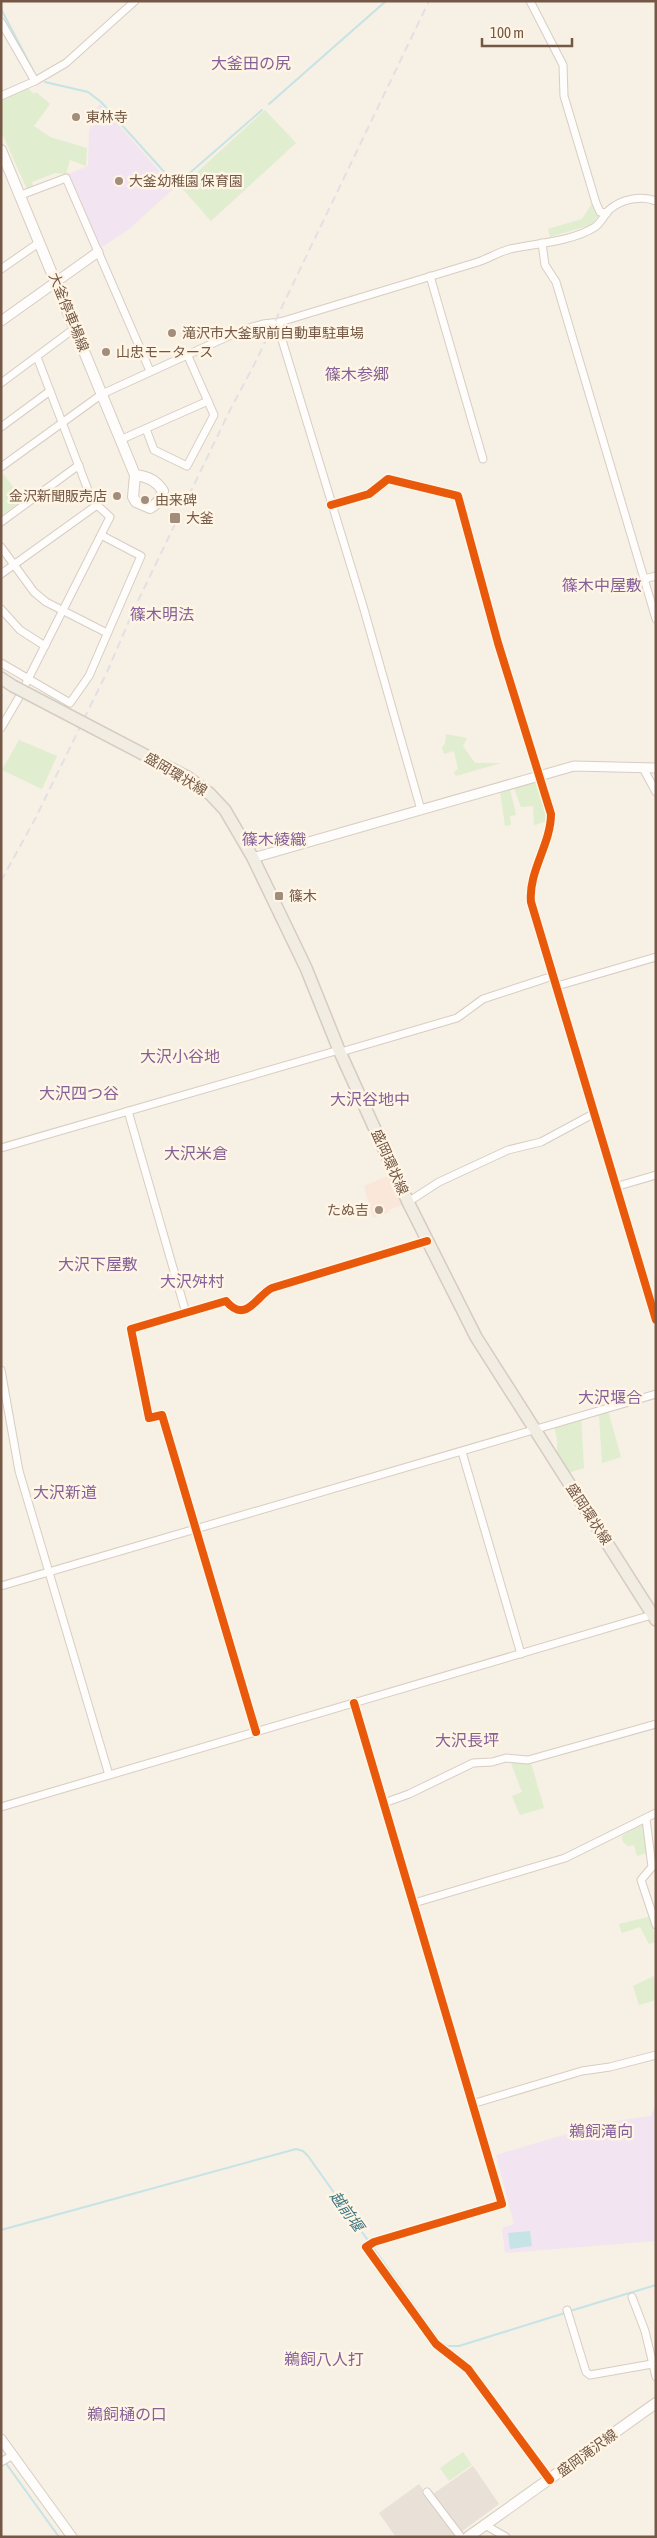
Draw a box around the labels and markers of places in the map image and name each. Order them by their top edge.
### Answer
place label: 東林寺 [86,109,128,125]
marker: 東林寺 [70,111,82,123]
place label: 大釜幼稚園 保育園 [129,173,243,189]
marker: 大釜幼稚園 保育園 [113,175,125,187]
place label: 滝沢市大釜駅前自動車駐車場 [182,325,364,341]
marker: 滝沢市大釜駅前自動車駐車場 [166,327,178,339]
place label: 山忠モータース [116,344,213,360]
marker: 山忠モータース [100,346,112,358]
place label: 金沢新聞販売店 [9,488,107,504]
marker: 金沢新聞販売店 [111,490,123,502]
place label: 由来碑 [155,492,197,508]
marker: 由来碑 [139,494,151,506]
place label: 大釜 [186,510,214,526]
marker: 大釜 [168,511,182,525]
place label: 篠木 [289,888,317,904]
marker: 篠木 [273,890,285,902]
place label: たぬ吉 [327,1202,369,1218]
marker: たぬ吉 [373,1204,385,1216]

